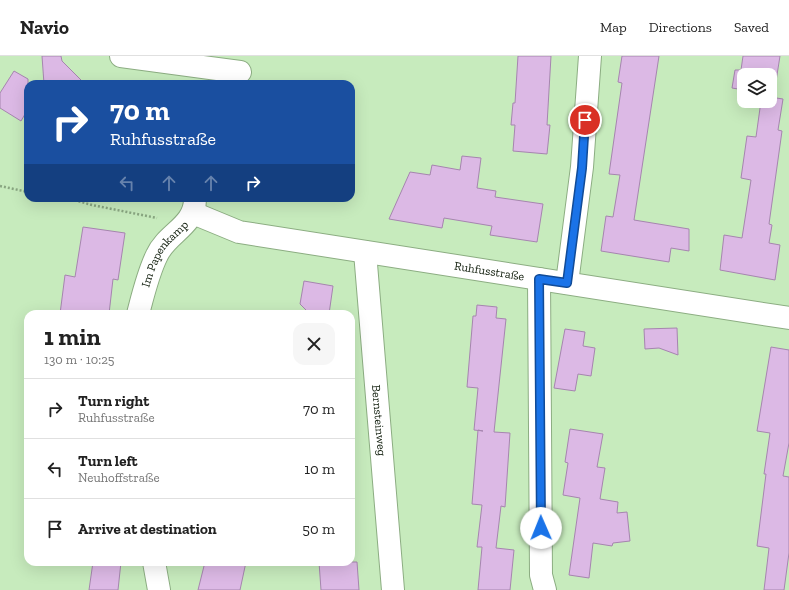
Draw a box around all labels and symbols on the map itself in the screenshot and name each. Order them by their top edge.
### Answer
pin [568,103,602,137]
street label: Im Papenkamp [138,217,191,289]
street label: Ruhfusstraße [453,259,526,284]
street label: Bernsteinweg [369,384,389,457]
position arrow [520,507,562,549]

